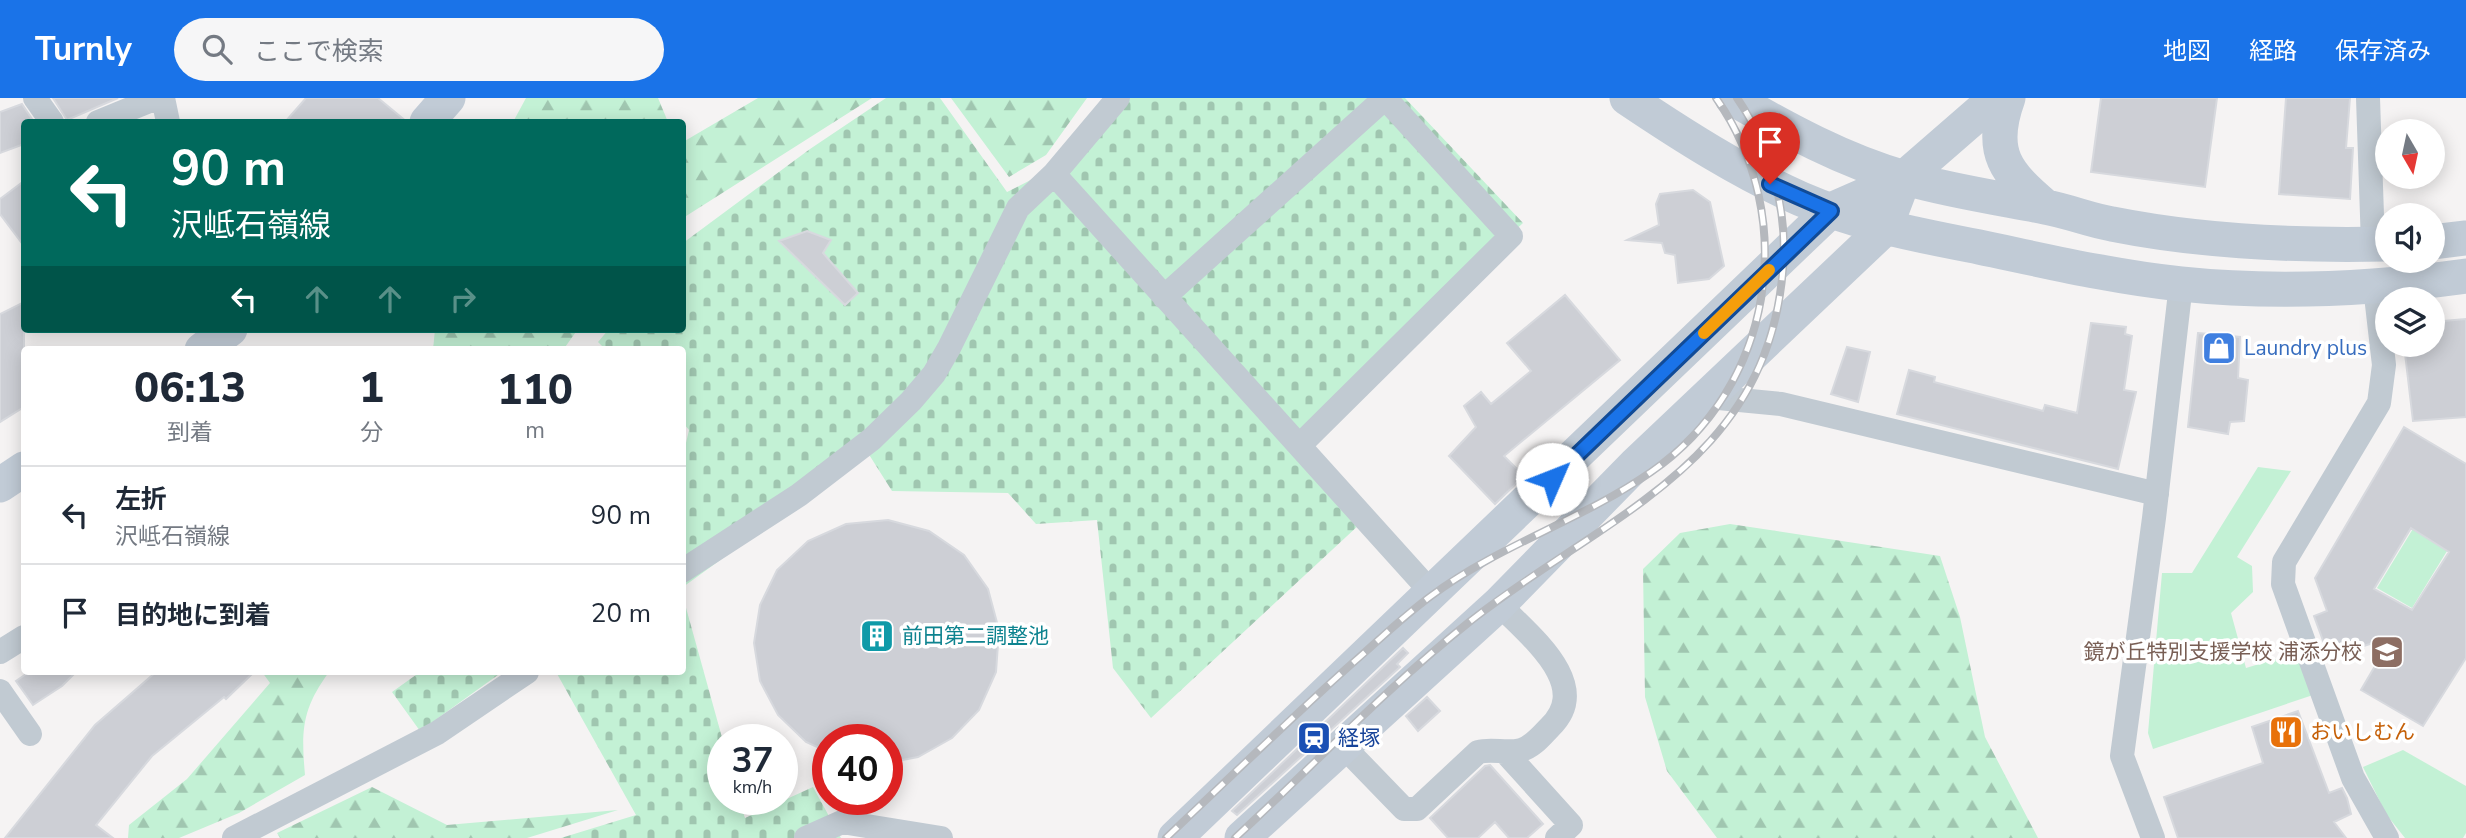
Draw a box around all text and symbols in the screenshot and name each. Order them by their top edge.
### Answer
search box [174,18,664,81]
text: Turnly [35,27,132,72]
icon: search [198,30,236,68]
text: ここで検索 [254,34,384,69]
text: 地図 [2163,35,2211,67]
text: 経路 [2249,35,2297,67]
text: 保存済み [2335,35,2431,67]
pin [1740,112,1800,184]
north arrow [2375,119,2445,189]
map controls [2375,119,2445,357]
icon: arrive [1751,123,1789,161]
text: 90 m [171,135,286,202]
icon: left [56,147,147,238]
button: sound [2375,203,2445,273]
text: 沢岻石嶺線 [171,204,331,247]
icon: left [225,280,263,318]
icon: ahead [298,280,336,318]
icon: ahead [371,280,409,318]
icon: right [444,280,482,318]
button: layers [2375,287,2445,357]
shop icon: Laundry plus [2200,329,2238,367]
place label: Laundry plus [2244,334,2367,362]
text: 06:13 [134,360,246,417]
text: 1 [359,360,384,417]
text: 110 [497,362,573,419]
text: m [525,415,545,446]
text: 到着 [167,417,213,448]
text: 分 [360,417,383,448]
position arrow [1515,442,1589,516]
text: 左折 [115,482,167,517]
icon: left [56,496,94,534]
text: 90 m [591,498,651,533]
text: 沢岻石嶺線 [115,521,230,552]
icon: arrive [56,594,94,632]
text: 20 m [591,596,651,631]
text: 目的地に到着 [115,598,271,633]
building icon: 前田第二調整池 [858,617,896,655]
place label: 前田第二調整池 [902,622,1049,650]
school or university icon: 鏡が丘特別支援学校 浦添分校 [2368,633,2406,671]
place label: 鏡が丘特別支援学校 浦添分校 [2084,638,2362,666]
restaurant icon: おいしむん [2267,713,2305,751]
place label: おいしむん [2310,718,2415,746]
station icon: 経塚 [1295,719,1333,757]
speed limit sign: 40 [812,724,903,815]
place label: 経塚 [1338,724,1380,752]
text: 37 [731,737,774,784]
text: km/h [733,775,772,799]

